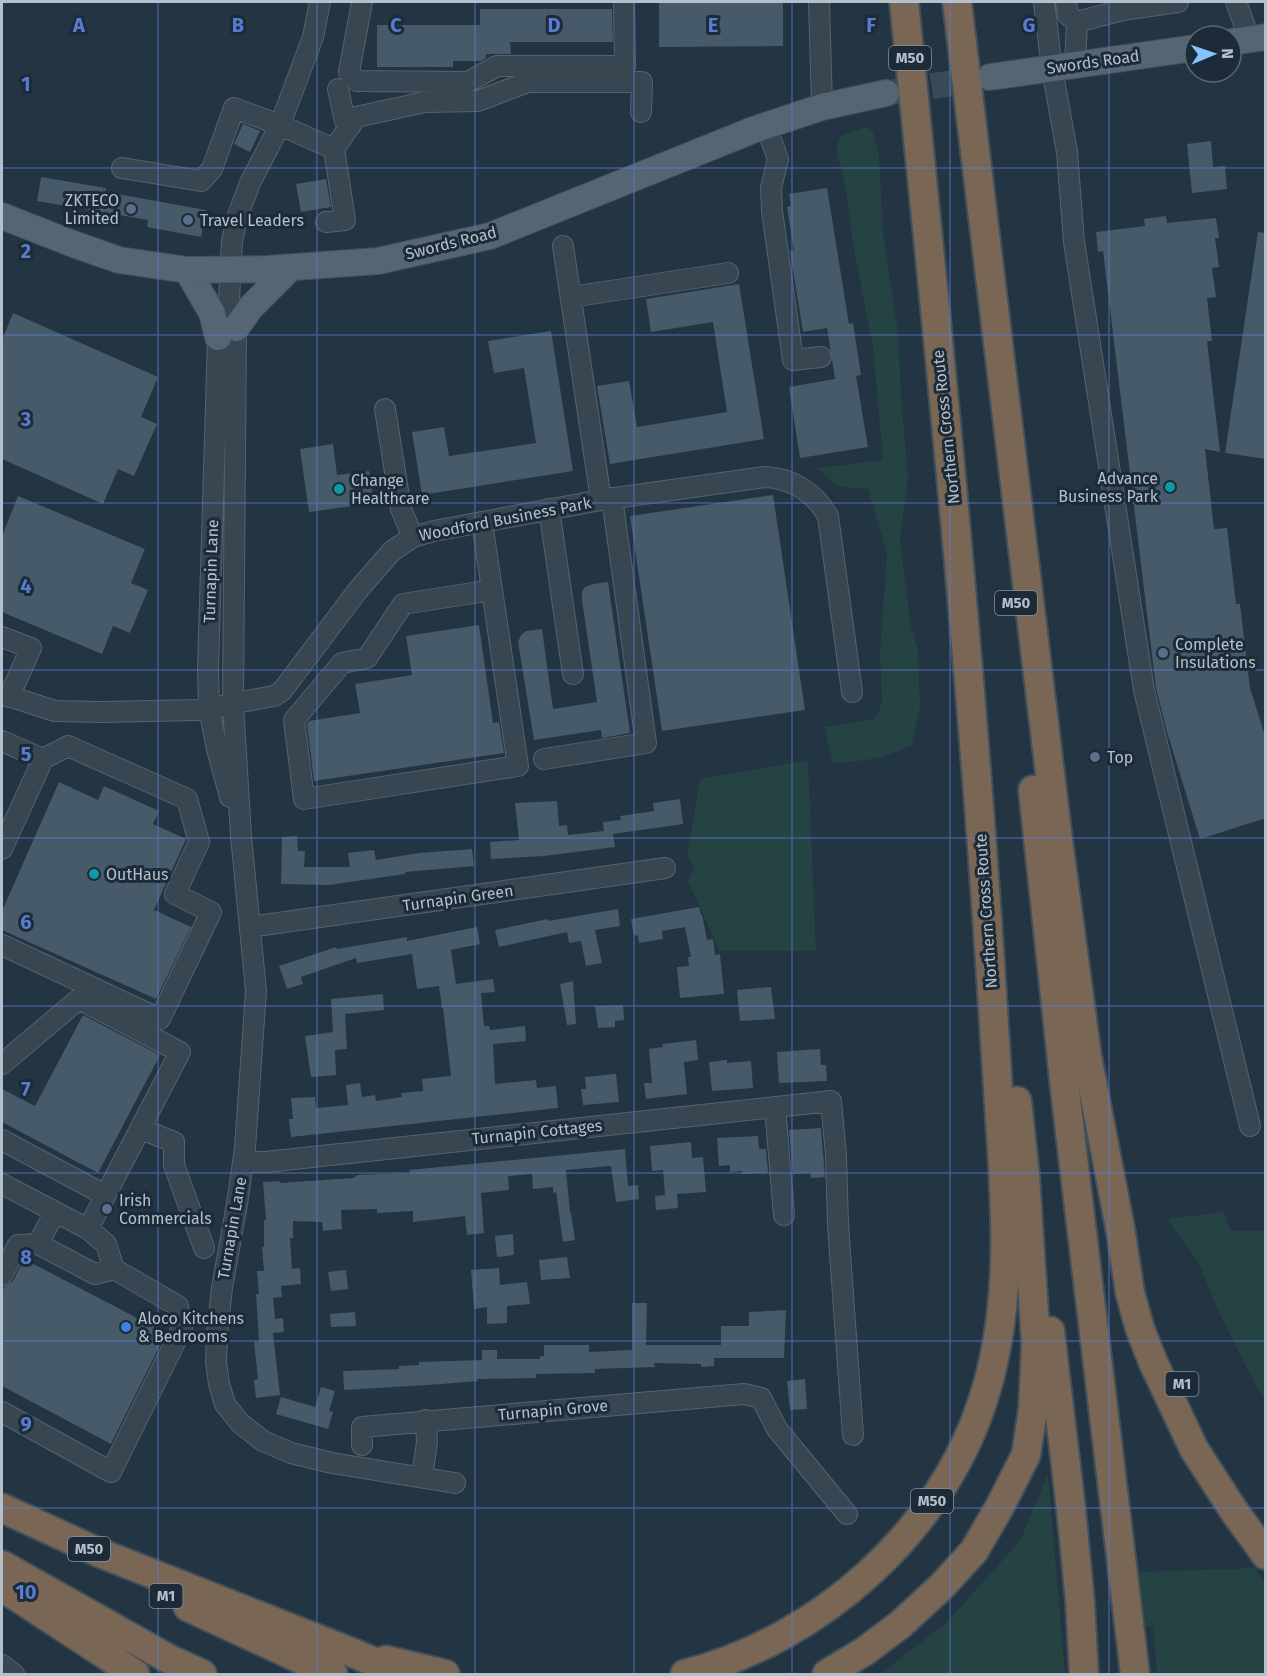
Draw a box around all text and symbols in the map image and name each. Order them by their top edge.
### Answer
text: A [72,13,86,37]
text: B [232,13,244,37]
text: C [390,13,402,37]
text: D [547,13,561,37]
text: E [708,13,718,37]
text: F [866,13,876,37]
text: G [1023,13,1035,37]
north arrow [1183,24,1243,84]
road number: M50 [889,46,931,70]
street label: Swords Road [1045,46,1141,78]
text: N [1218,48,1237,59]
text: 1 [21,72,31,96]
place label: ZKTECO Limited [64,191,119,228]
marker: ZKTECO Limited [124,202,138,216]
place label: Travel Leaders [200,211,304,230]
marker: Travel Leaders [181,213,195,227]
street label: Swords Road [403,222,499,264]
text: 2 [21,239,31,263]
street label: Northern Cross Route [928,349,964,505]
text: 3 [20,407,31,431]
place label: Advance Business Park [1058,469,1159,506]
place label: Change Healthcare [351,471,429,508]
marker: Advance Business Park [1163,480,1177,494]
marker: Change Healthcare [332,482,346,496]
street label: Woodford Business Park [417,493,593,545]
street label: Turnapin Lane [200,519,222,623]
text: 4 [20,574,32,598]
road number: M50 [995,591,1037,615]
place label: Complete Insulations [1175,635,1256,672]
marker: Complete Insulations [1156,646,1170,660]
text: 5 [21,742,32,766]
place label: Top [1107,748,1133,767]
marker: Top [1088,750,1102,764]
street label: Northern Cross Route [971,833,1001,989]
place label: OutHaus [106,865,169,884]
marker: OutHaus [87,867,101,881]
street label: Turnapin Green [401,881,515,915]
text: 6 [20,910,32,934]
text: 7 [21,1077,31,1101]
street label: Turnapin Cottages [471,1116,603,1148]
street label: Turnapin Lane [214,1175,250,1281]
place label: Irish Commercials [119,1191,212,1228]
marker: Irish Commercials [100,1202,114,1216]
text: 8 [20,1245,32,1269]
place label: Aloco Kitchens & Bedrooms [138,1309,244,1346]
marker: Aloco Kitchens & Bedrooms [119,1320,133,1334]
road number: M1 [1166,1372,1198,1396]
street label: Turnapin Grove [497,1396,609,1424]
text: 9 [20,1412,32,1436]
road number: M50 [911,1489,953,1513]
road number: M50 [68,1537,110,1561]
text: 10 [16,1580,36,1604]
road number: M1 [150,1584,182,1608]

